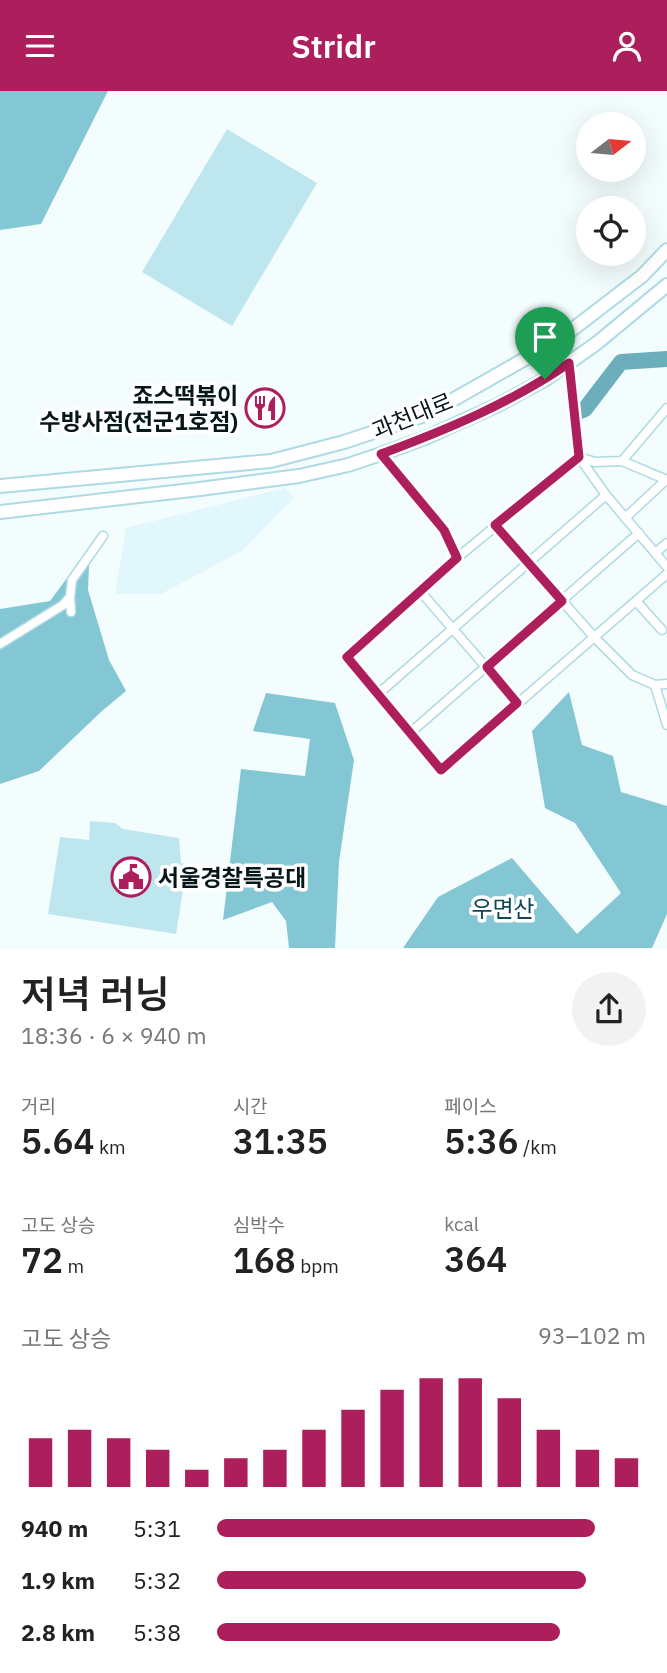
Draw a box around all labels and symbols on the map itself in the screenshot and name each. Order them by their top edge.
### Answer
north arrow [576,112,646,182]
pin [515,307,575,379]
place label: 죠스떡볶이 수방사점(전군1호점) [39,380,238,436]
street label: 과천대로 [367,385,457,445]
restaurant icon: 죠스떡볶이 수방사점(전군1호점) [244,387,286,429]
public building icon: 서울경찰특공대 [110,856,152,898]
place label: 서울경찰특공대 [158,862,306,892]
park label: 우면산 [471,893,535,923]

